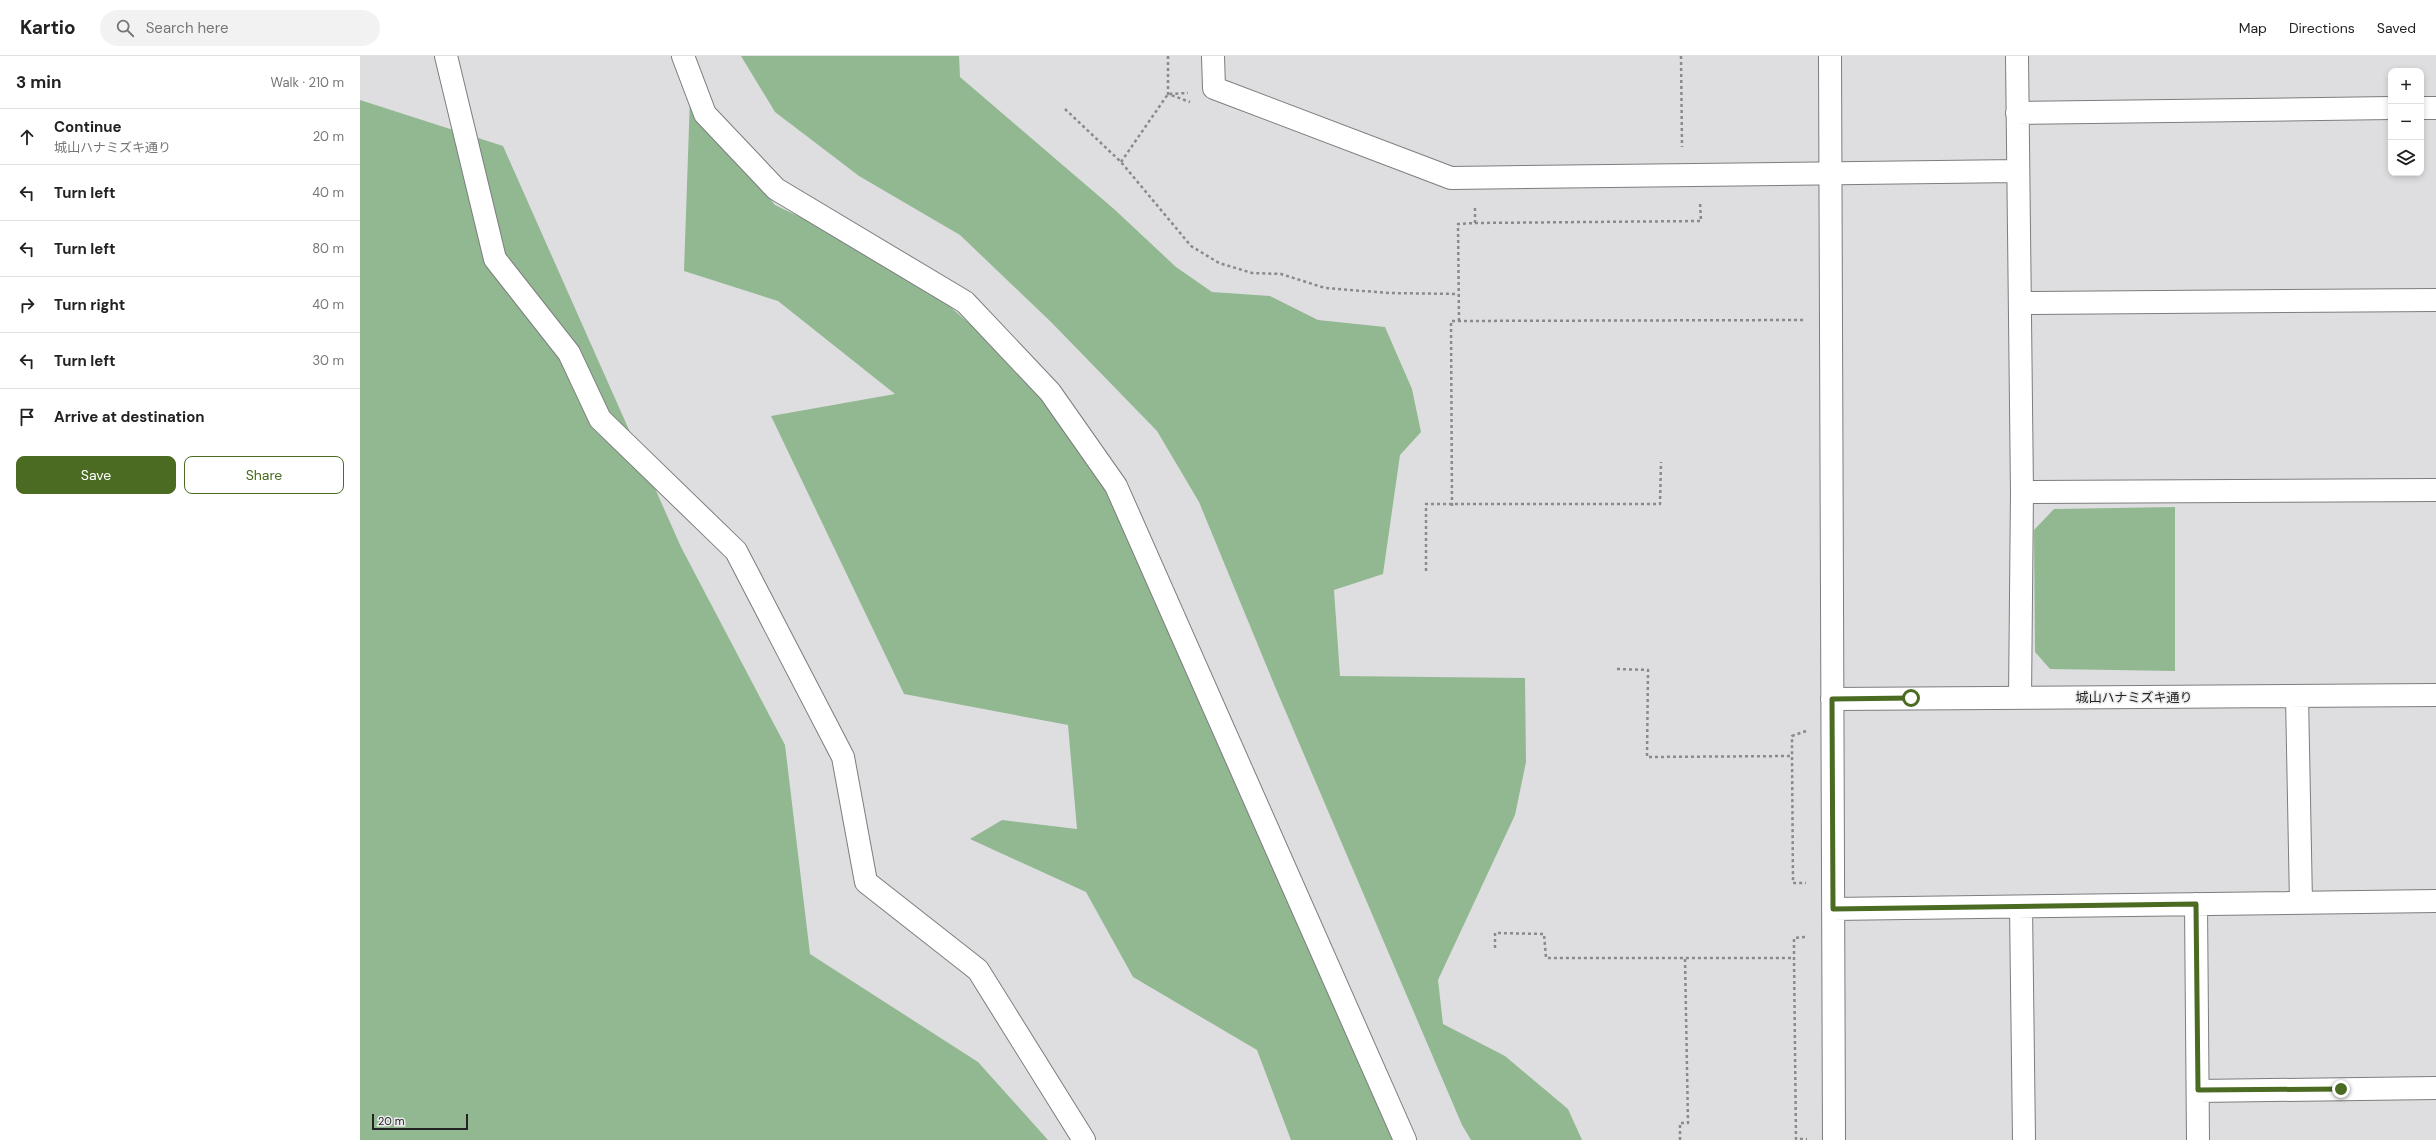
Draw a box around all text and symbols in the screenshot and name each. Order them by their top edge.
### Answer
search box [100,10,380,46]
text: Kartio [20,15,76,40]
icon: search [114,17,136,39]
text: Search here [146,18,228,38]
text: Map [2239,19,2267,37]
text: Directions [2289,19,2355,37]
text: Saved [2377,19,2416,37]
map controls [2388,68,2424,176]
button: + [2388,68,2424,104]
text: 3 min [16,71,61,93]
text: Walk · 210 m [271,74,344,91]
button: − [2388,104,2424,140]
text: Continue [54,117,122,137]
icon: ahead [16,126,38,148]
text: 20 m [313,128,344,145]
text: 城山ハナミズキ通り [54,139,171,156]
button: layers [2388,140,2424,176]
icon: left [16,182,38,204]
text: Turn left [54,183,115,203]
text: 40 m [312,184,344,201]
icon: left [16,238,38,260]
text: Turn left [54,239,115,259]
text: 80 m [312,240,344,257]
icon: right [16,294,38,316]
text: Turn right [54,295,125,315]
text: 40 m [312,296,344,313]
icon: left [16,350,38,372]
text: Turn left [54,351,115,371]
text: 30 m [312,352,344,369]
icon: arrive [16,406,38,428]
text: Arrive at destination [54,407,205,427]
button: Save [16,456,176,494]
button: Share [184,456,344,494]
route start [1902,689,1920,707]
street label: 城山ハナミズキ通り [2075,689,2193,706]
route end [2332,1080,2350,1098]
scale bar [372,1112,468,1131]
text: 20 m [378,1114,404,1128]

